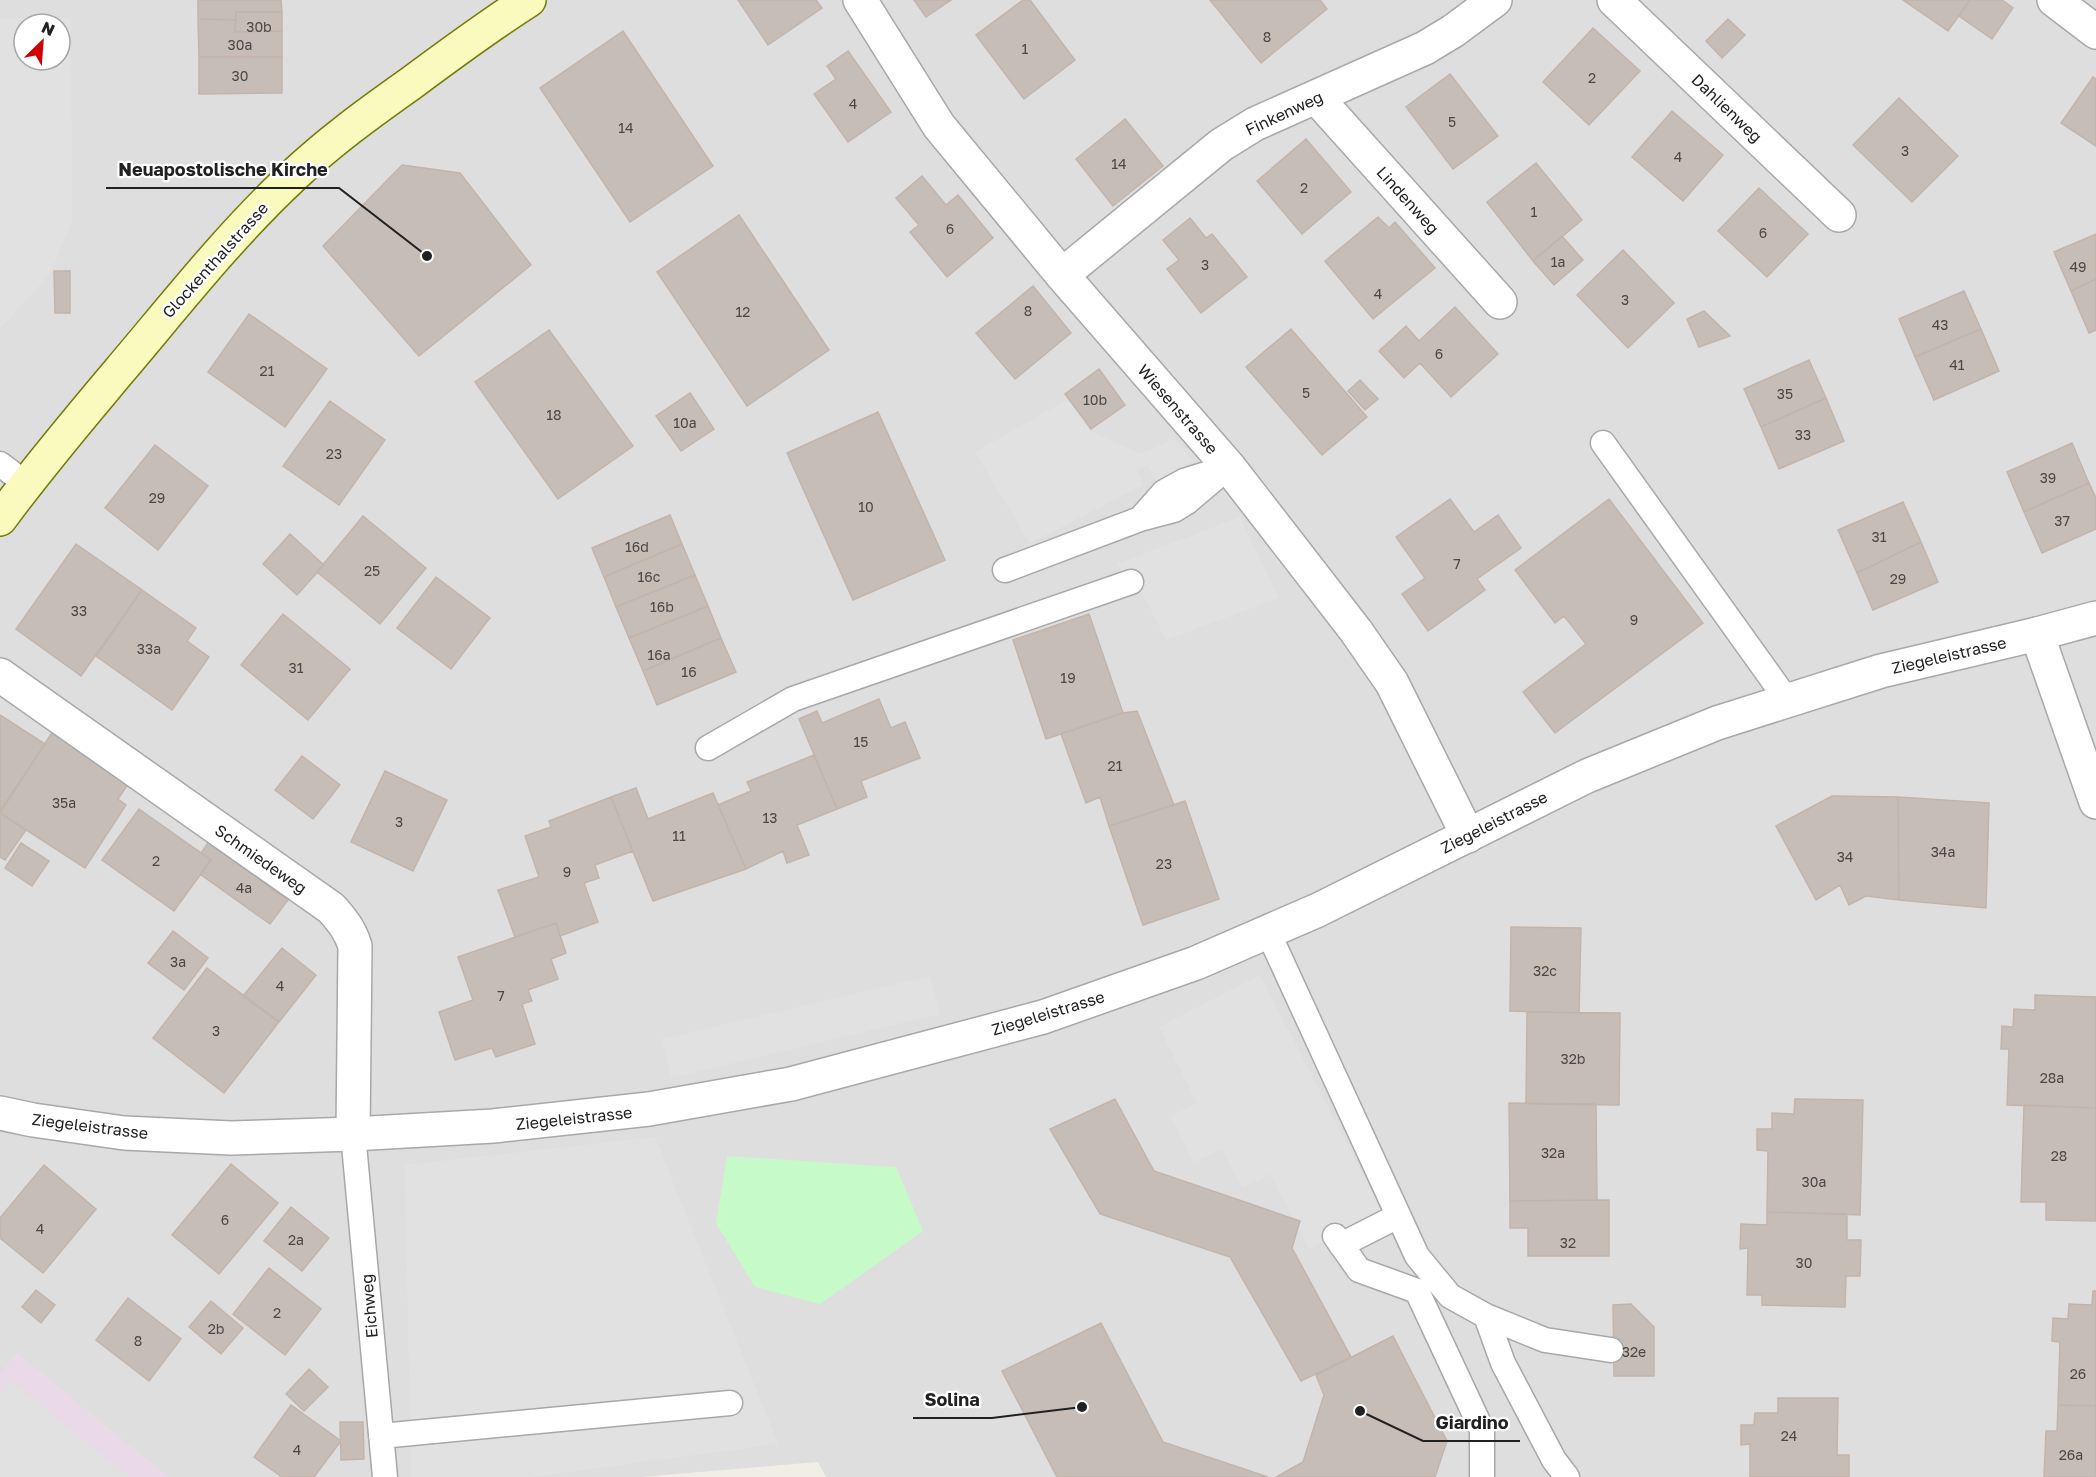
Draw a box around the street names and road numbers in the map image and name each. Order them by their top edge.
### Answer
street label: Dahlienweg [1688,69,1766,147]
street label: Finkenweg [1242,86,1326,140]
street label: Lindenweg [1372,162,1444,238]
street label: Glockenthalstrasse [158,198,272,322]
street label: Wiesenstrasse [1133,360,1223,458]
street label: Ziegeleistrasse [1890,632,2008,678]
street label: Ziegeleistrasse [1437,787,1551,857]
street label: Schmiedeweg [211,820,311,898]
street label: Ziegeleistrasse [989,986,1107,1040]
street label: Ziegeleistrasse [515,1102,633,1134]
street label: Ziegeleistrasse [31,1109,149,1143]
street label: Eichweg [356,1273,382,1339]

